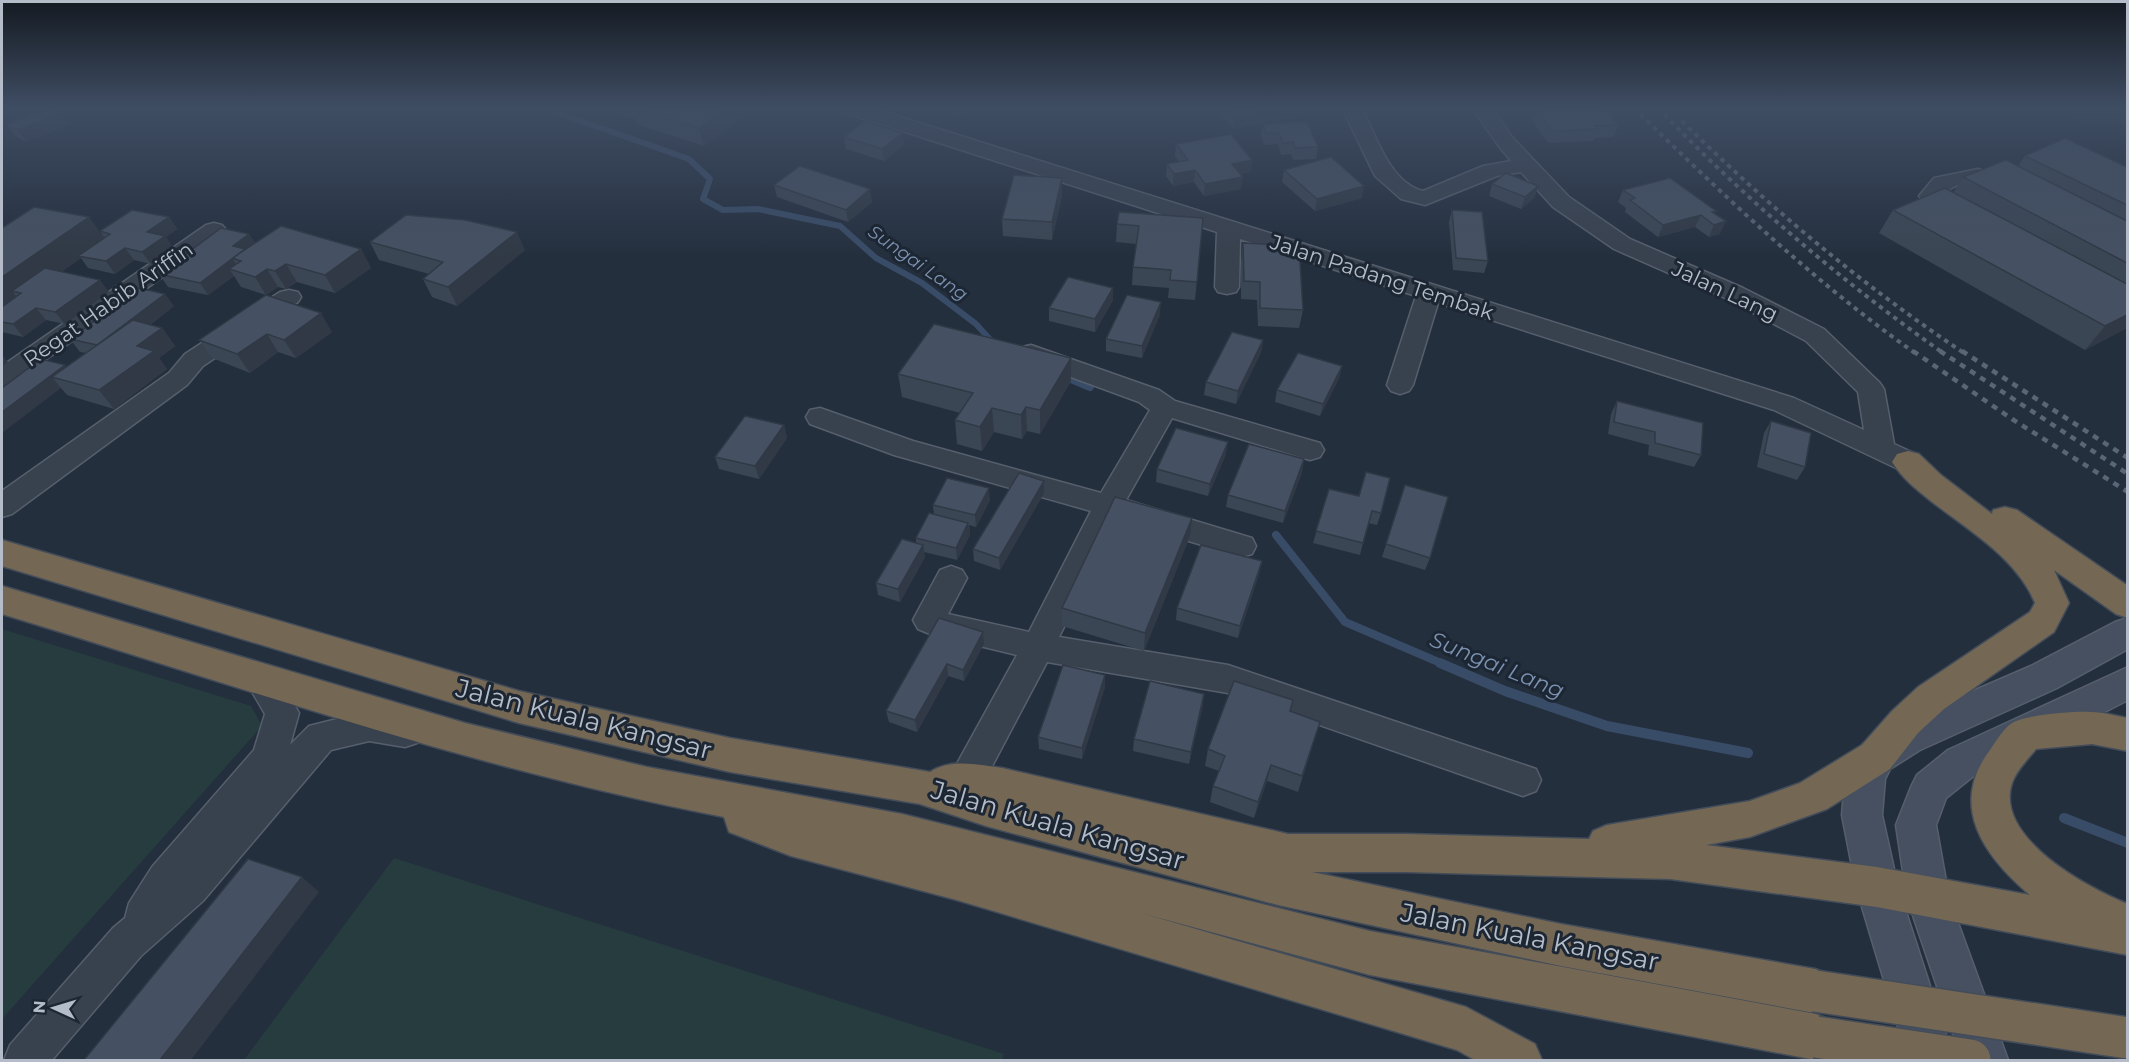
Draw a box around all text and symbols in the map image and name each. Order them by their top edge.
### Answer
water label: Sungai Lang [864,221,972,305]
street label: Jalan Padang Tembak [1266,229,1497,325]
street label: Regat Habib Ariffin [19,236,197,372]
street label: Jalan Lang [1667,255,1782,326]
water label: Sungai Lang [1426,626,1568,704]
street label: Jalan Kuala Kangsar [452,671,715,766]
street label: Jalan Kuala Kangsar [927,773,1189,877]
street label: Jalan Kuala Kangsar [1397,896,1662,978]
north arrow [24,978,84,1038]
text: N [30,1000,49,1014]

